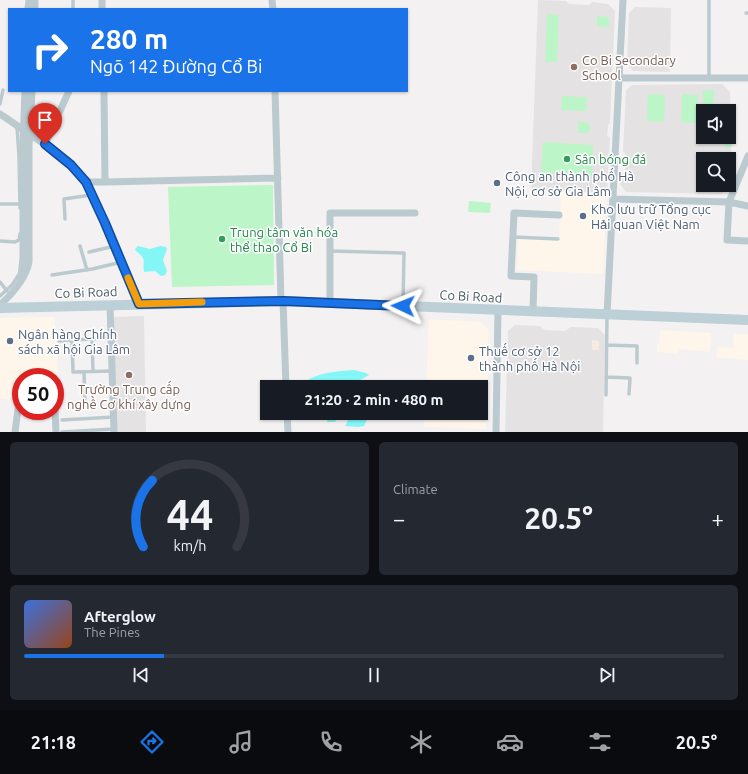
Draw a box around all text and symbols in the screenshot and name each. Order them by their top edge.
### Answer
text: 280 m [90,23,168,54]
icon: right [24,24,76,76]
place label: Co Bi Secondary School [582,53,676,82]
text: Ngõ 142 Đường Cổ Bi [90,56,262,76]
marker: Co Bi Secondary School [569,62,579,72]
pin [28,103,62,144]
map controls [696,104,736,192]
button: sound [696,104,736,144]
icon: arrive [34,109,56,131]
place label: Sân bóng đá [575,152,646,166]
button: search [696,152,736,192]
marker: Sân bóng đá [562,154,572,164]
place label: Công an thành phố Hà Nội, cơ sở Gia Lâm [505,167,634,199]
marker: Công an thành phố Hà Nội, cơ sở Gia Lâm [492,178,502,188]
place label: Kho lưu trữ Tổng cục Hải quan Việt Nam [591,202,711,232]
marker: Kho lưu trữ Tổng cục Hải quan Việt Nam [578,211,588,221]
place label: Trung tâm văn hóa thể thao Cổ Bi [230,225,338,254]
marker: Trung tâm văn hóa thể thao Cổ Bi [217,234,227,244]
street label: Co Bi Road [54,284,118,300]
position arrow [382,285,424,327]
street label: Co Bi Road [439,287,503,305]
place label: Ngân hàng Chính sách xã hội Gia Lâm [18,327,130,357]
marker: Ngân hàng Chính sách xã hội Gia Lâm [5,336,15,346]
place label: Thuế cơ sở 12 thành phố Hà Nội [479,342,580,374]
marker: Thuế cơ sở 12 thành phố Hà Nội [466,353,476,363]
speed limit sign: 50 [12,368,64,420]
marker: Trường Trung cấp nghề Cơ khí xây dựng [124,370,134,380]
place label: Trường Trung cấp nghề Cơ khí xây dựng [67,380,191,412]
text: 21:20 · 2 min · 480 m [305,391,443,408]
text: Climate [393,482,438,496]
text: 44 [166,490,213,537]
text: 20.5° [524,501,593,535]
text: − [393,506,405,531]
text: + [712,506,724,531]
text: km/h [173,537,206,553]
text: Afterglow [84,608,156,625]
text: The Pines [84,625,140,639]
icon: previous [130,664,152,686]
icon: pause [363,664,385,686]
icon: next [596,664,618,686]
icon: directions [138,728,166,756]
icon: music [227,728,255,756]
icon: phone [317,728,345,756]
icon: climate [407,728,435,756]
icon: car [496,728,524,756]
icon: filters [586,728,614,756]
text: 21:18 [31,732,76,752]
text: 20.5° [676,732,717,752]

